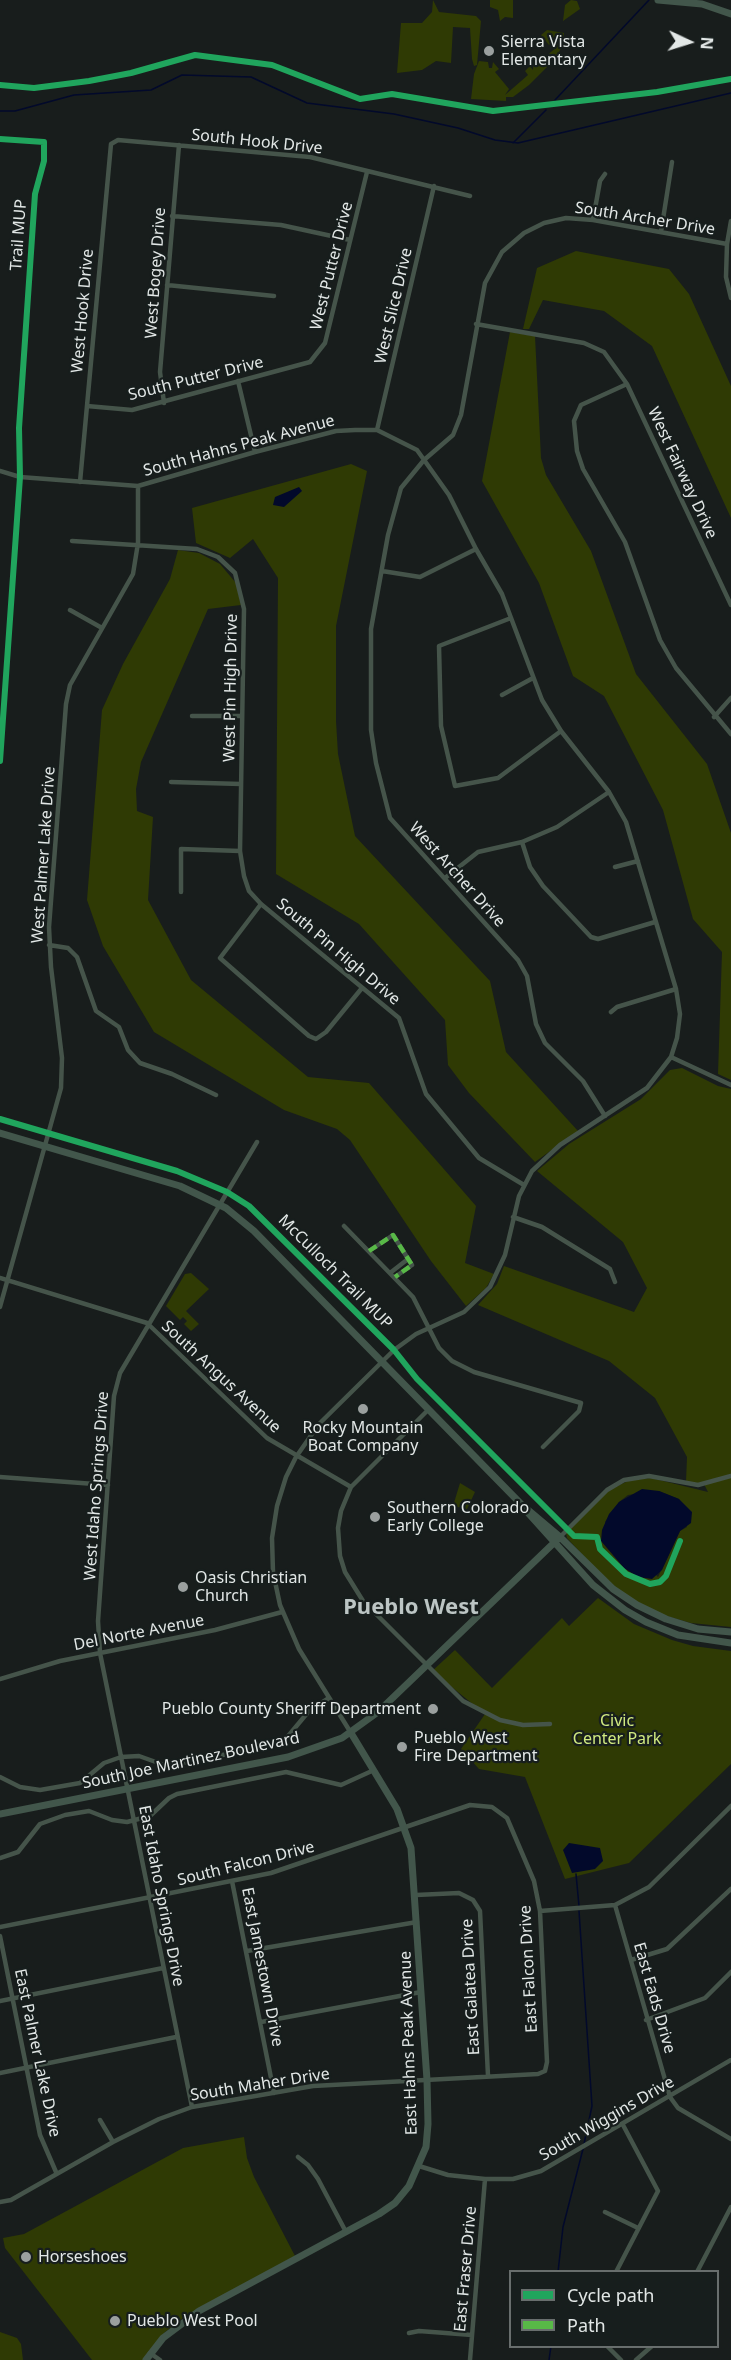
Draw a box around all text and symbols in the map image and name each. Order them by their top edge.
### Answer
north arrow [659,12,719,72]
place label: Sierra Vista Elementary [501,32,586,70]
text: N [696,36,718,51]
marker: Sierra Vista Elementary [482,44,496,58]
street label: South Hook Drive [191,126,323,158]
street label: South Archer Drive [574,198,716,240]
street label: Trail MUP [7,199,31,271]
street label: West Putter Drive [307,200,357,332]
street label: West Bogey Drive [142,207,170,339]
street label: West Slice Drive [371,246,417,366]
street label: West Hook Drive [68,248,98,374]
street label: South Putter Drive [126,353,266,405]
street label: West Fairway Drive [643,404,721,542]
street label: South Hahns Peak Avenue [141,411,337,481]
street label: West Pin High Drive [220,614,242,762]
street label: West Palmer Lake Drive [28,766,60,944]
street label: West Archer Drive [405,819,509,931]
street label: South Pin High Drive [272,895,404,1009]
street label: McCulloch Trail MUP [274,1211,396,1333]
street label: South Angus Avenue [157,1317,285,1437]
street label: West Idaho Springs Drive [81,1391,113,1581]
marker: Rocky Mountain Boat Company [356,1402,370,1416]
place label: Rocky Mountain Boat Company [303,1418,423,1456]
place label: Southern Colorado Early College [387,1498,529,1536]
marker: Southern Colorado Early College [368,1510,382,1524]
place label: Oasis Christian Church [195,1568,307,1606]
marker: Oasis Christian Church [176,1580,190,1594]
district label: Pueblo West [343,1595,479,1621]
street label: Del Norte Avenue [72,1611,206,1655]
place label: Pueblo County Sheriff Department [162,1699,421,1719]
marker: Pueblo County Sheriff Department [426,1702,440,1716]
park label: Civic Center Park [573,1711,661,1749]
place label: Pueblo West Fire Department [414,1728,537,1766]
street label: South Joe Martinez Boulevard [80,1729,302,1793]
marker: Pueblo West Fire Department [395,1740,409,1754]
street label: East Idaho Springs Drive [134,1804,188,1988]
street label: South Falcon Drive [175,1838,317,1890]
street label: East Jamestown Drive [237,1886,287,2048]
street label: East Falcon Drive [516,1905,542,2033]
street label: East Galatea Drive [458,1918,484,2056]
street label: East Eads Drive [629,1940,679,2056]
street label: East Hahns Peak Avenue [396,1950,422,2136]
street label: East Palmer Lake Drive [10,1967,64,2139]
street label: South Maher Drive [189,2064,331,2106]
street label: South Wiggins Drive [536,2073,678,2165]
street label: East Fraser Drive [451,2205,481,2333]
place label: Horseshoes [38,2247,127,2267]
marker: Horseshoes [19,2250,33,2264]
legend [509,2270,719,2348]
text: Cycle path [567,2283,654,2307]
place label: Pueblo West Pool [127,2311,258,2331]
text: Path [567,2313,606,2337]
marker: Pueblo West Pool [108,2314,122,2328]

